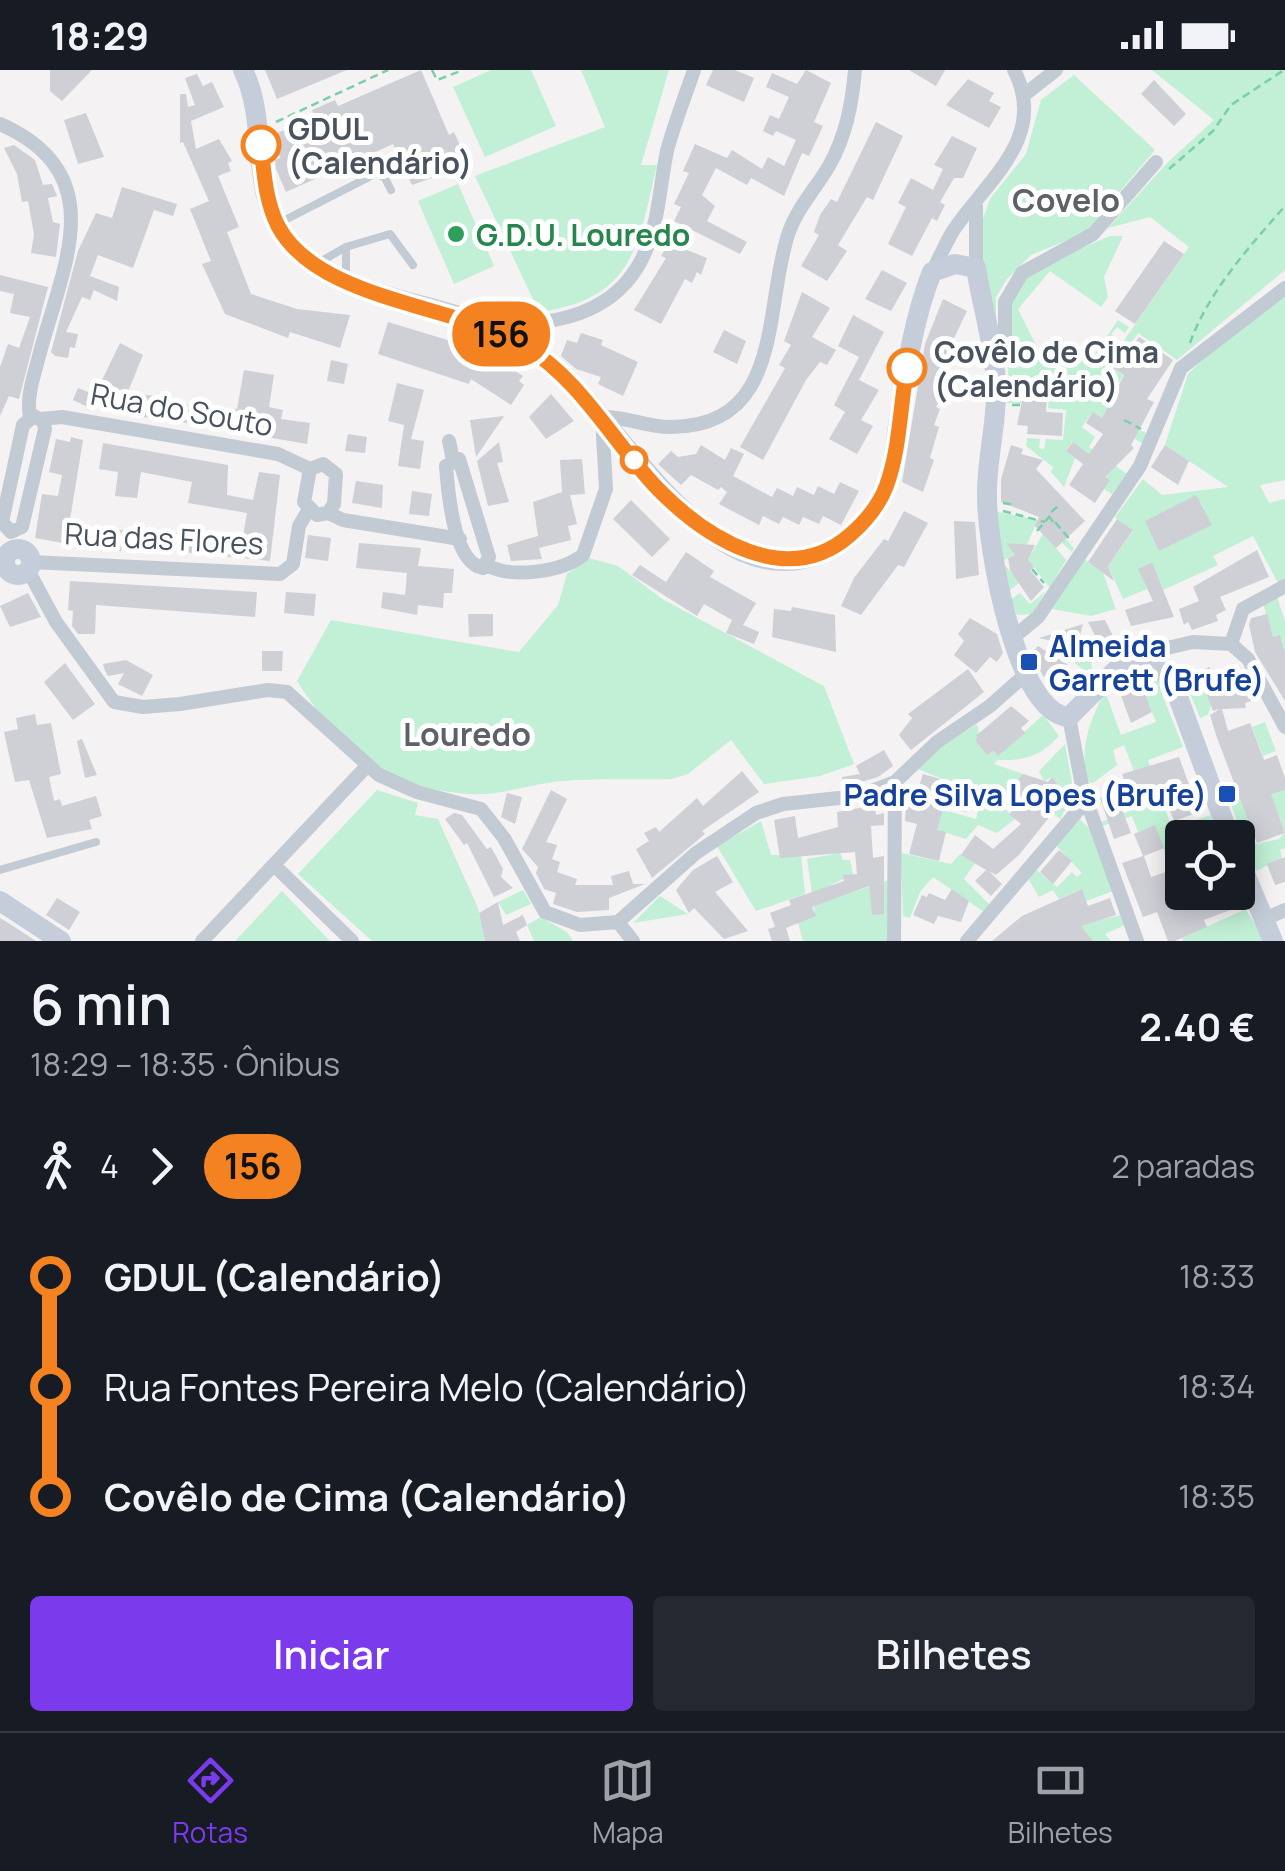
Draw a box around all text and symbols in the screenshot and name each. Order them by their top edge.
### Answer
text: 18:29 [50,9,149,61]
place label: GDUL (Calendário) [288,108,472,183]
marker: GDUL (Calendário) [242,126,280,164]
district label: Covelo [1012,178,1120,222]
place label: G.D.U. Louredo [476,214,690,255]
marker: G.D.U. Louredo [445,223,467,245]
line badge: 156 [444,302,558,366]
text: 156 [472,310,530,358]
place label: Covêlo de Cima (Calendário) [934,331,1159,406]
marker: Covêlo de Cima (Calendário) [888,349,926,387]
street label: Rua do Souto [88,373,276,445]
unlabelled marker [621,447,647,473]
street label: Rua das Flores [63,512,265,564]
place label: Almeida Garrett (Brufe) [1049,625,1265,700]
marker: Almeida Garrett (Brufe) [1018,651,1040,673]
district label: Louredo [403,712,531,756]
place label: Padre Silva Lopes (Brufe) [843,774,1207,815]
marker: Padre Silva Lopes (Brufe) [1216,783,1238,805]
map controls [1165,820,1255,910]
button: locate [1165,820,1255,910]
text: 6 min [30,966,172,1042]
text: 2.40 € [1139,1000,1255,1052]
text: 18:29 – 18:35 · Ônibus [30,1042,340,1086]
icon: walk [30,1139,85,1194]
icon: forward [134,1139,189,1194]
text: 156 [224,1142,281,1190]
text: 4 [100,1144,119,1188]
text: 2 paradas [1111,1144,1255,1188]
text: GDUL (Calendário) [104,1250,445,1302]
text: 18:33 [1179,1254,1255,1298]
text: Rua Fontes Pereira Melo (Calendário) [104,1360,751,1412]
text: 18:34 [1178,1364,1255,1408]
text: Covêlo de Cima (Calendário) [104,1470,630,1522]
text: 18:35 [1178,1474,1255,1518]
button: Iniciar [30,1596,633,1711]
button: Bilhetes [653,1596,1255,1711]
tab: Rotas [172,1753,248,1851]
tab: Mapa [592,1753,663,1851]
tab: Bilhetes [1008,1753,1113,1851]

